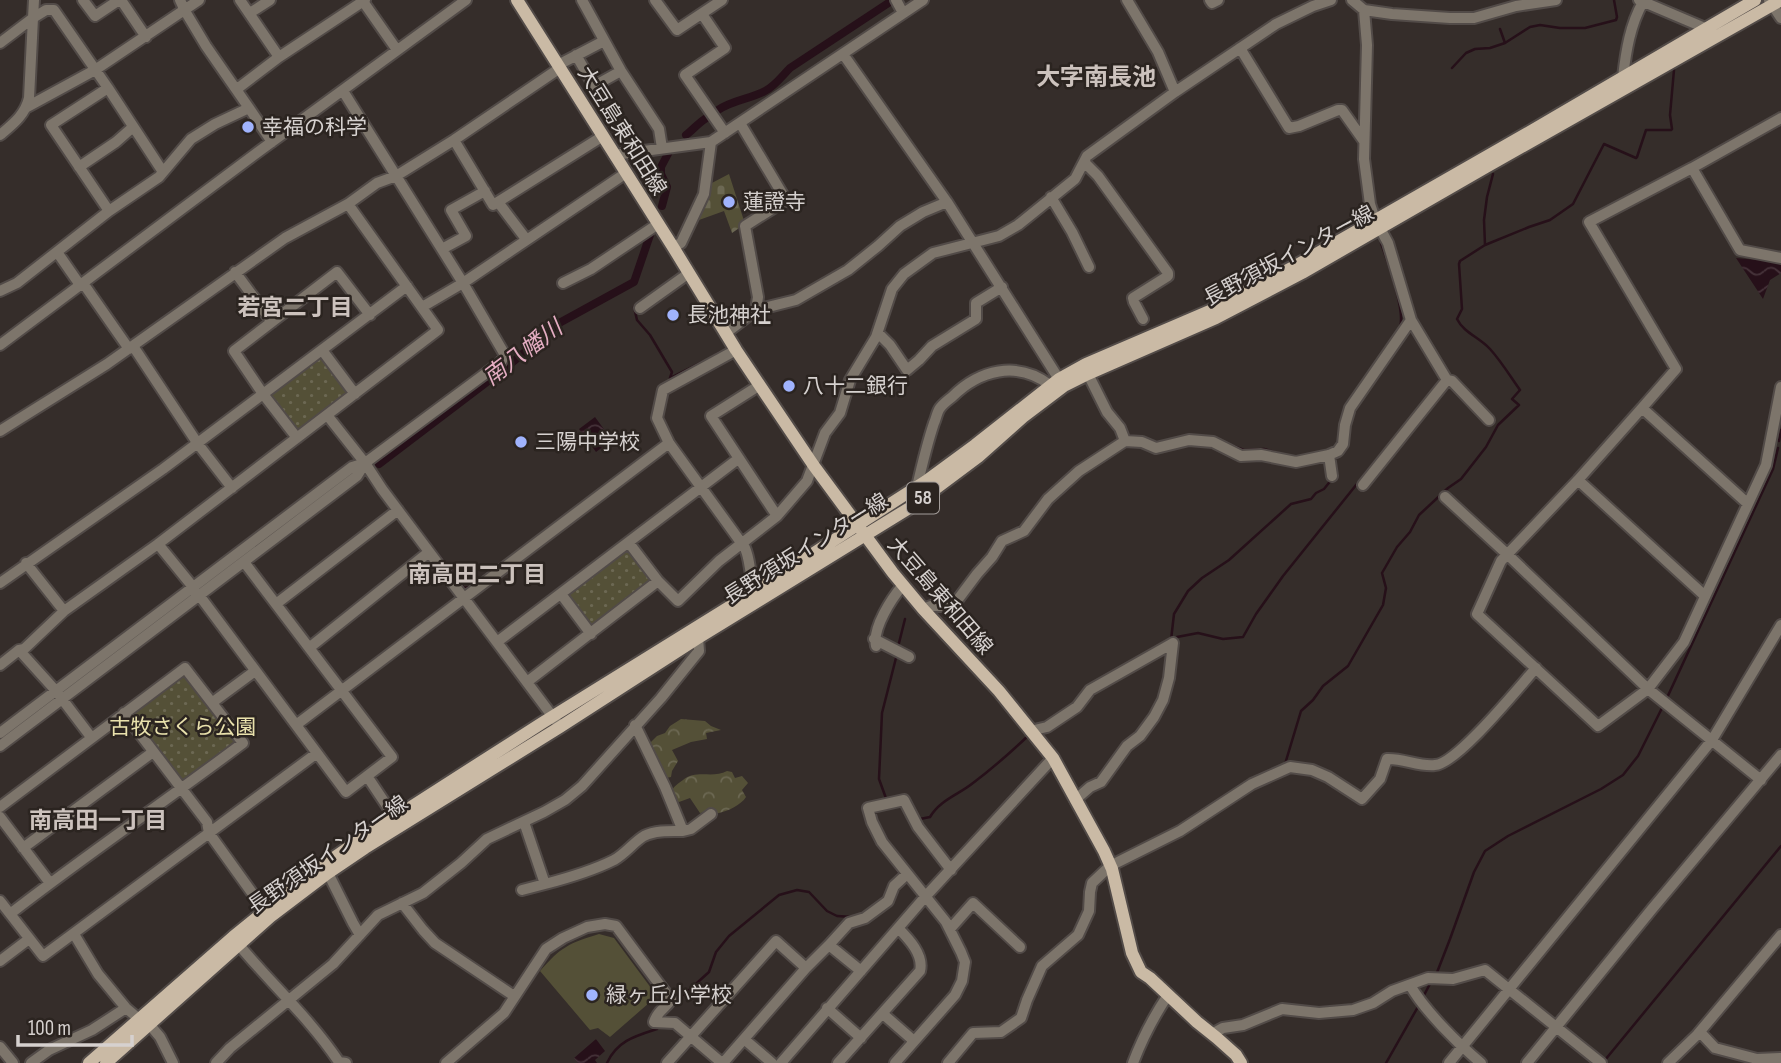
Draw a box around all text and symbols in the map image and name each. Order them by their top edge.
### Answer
street label: 大豆島東和田線 [572,62,672,200]
district label: 大字南長池 [1036,63,1156,92]
place label: 幸福の科学 [262,115,367,140]
marker: 幸福の科学 [240,119,256,135]
place label: 蓮證寺 [743,190,806,215]
marker: 蓮證寺 [721,194,737,210]
street label: 長野須坂インター線 [1200,201,1378,311]
district label: 若宮二丁目 [238,294,353,322]
place label: 長池神社 [687,303,771,328]
marker: 長池神社 [665,307,681,323]
water label: 南八幡川 [478,312,571,392]
place label: 八十二銀行 [803,374,908,399]
marker: 八十二銀行 [781,378,797,394]
place label: 三陽中学校 [535,430,640,455]
marker: 三陽中学校 [513,434,529,450]
road number: 58 [907,482,939,513]
street label: 長野須坂インター線 [719,488,893,610]
street label: 大豆島東和田線 [882,532,998,660]
district label: 南高田二丁目 [408,561,546,589]
park label: 古牧さくら公園 [110,715,257,740]
street label: 長野須坂インター線 [243,791,413,919]
district label: 南高田一丁目 [29,807,167,835]
place label: 緑ヶ丘小学校 [606,983,732,1008]
marker: 緑ヶ丘小学校 [584,987,600,1003]
scale bar [18,1004,131,1048]
text: 100 m [28,1016,71,1041]

